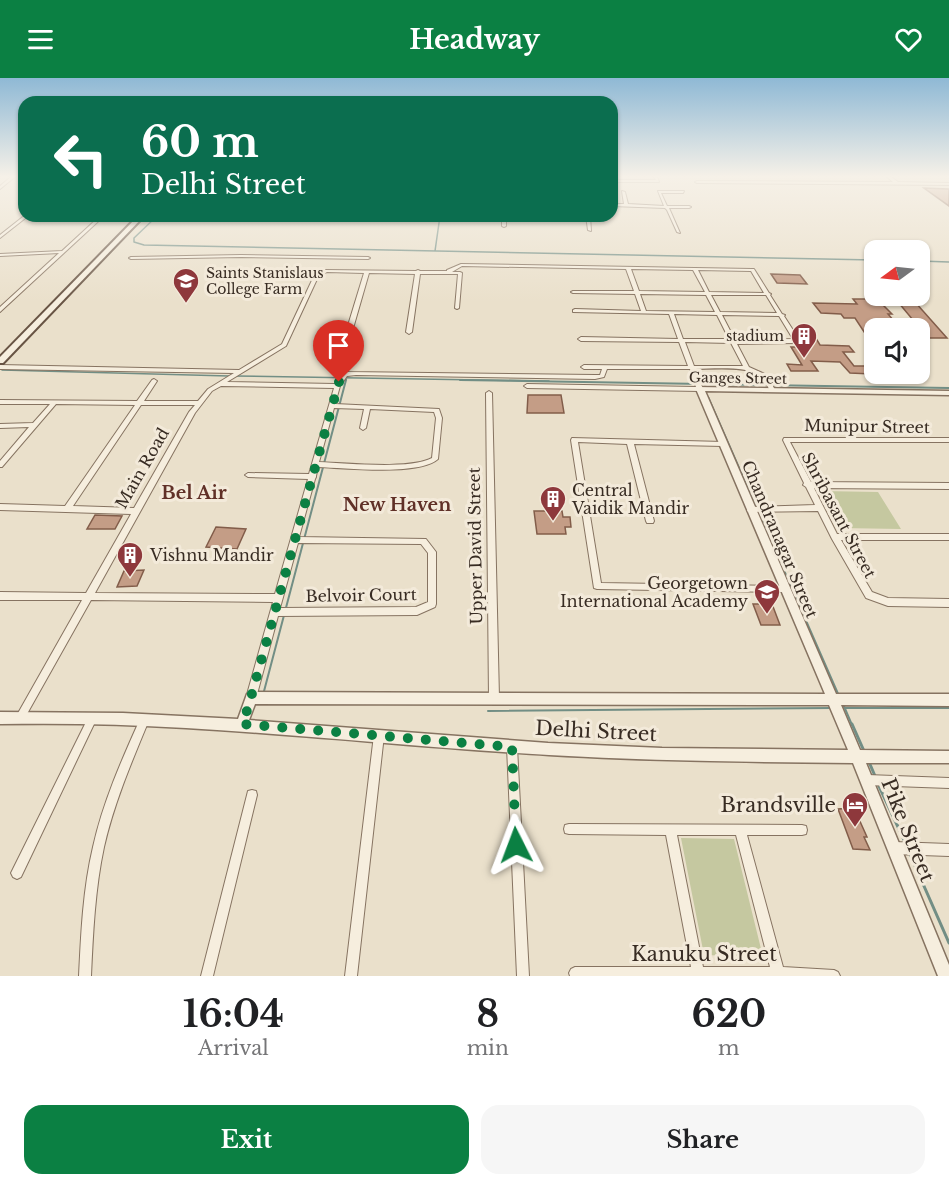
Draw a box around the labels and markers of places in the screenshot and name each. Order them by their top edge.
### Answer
place label: Saints Stanislaus College Farm [206,264,324,298]
school or university icon: Saints Stanislaus College Farm [171,266,201,304]
pin [313,320,364,382]
building icon: stadium [789,321,819,359]
place label: stadium [726,327,784,345]
place label: Central Vaidik Mandir [571,480,689,518]
building icon: Central Vaidik Mandir [538,484,568,522]
building icon: Vishnu Mandir [115,540,145,578]
place label: Vishnu Mandir [149,545,274,565]
place label: Georgetown International Academy [560,573,749,611]
school or university icon: Georgetown International Academy [752,577,782,615]
hotel icon: Brandsville [840,790,870,828]
place label: Brandsville [720,793,836,817]

